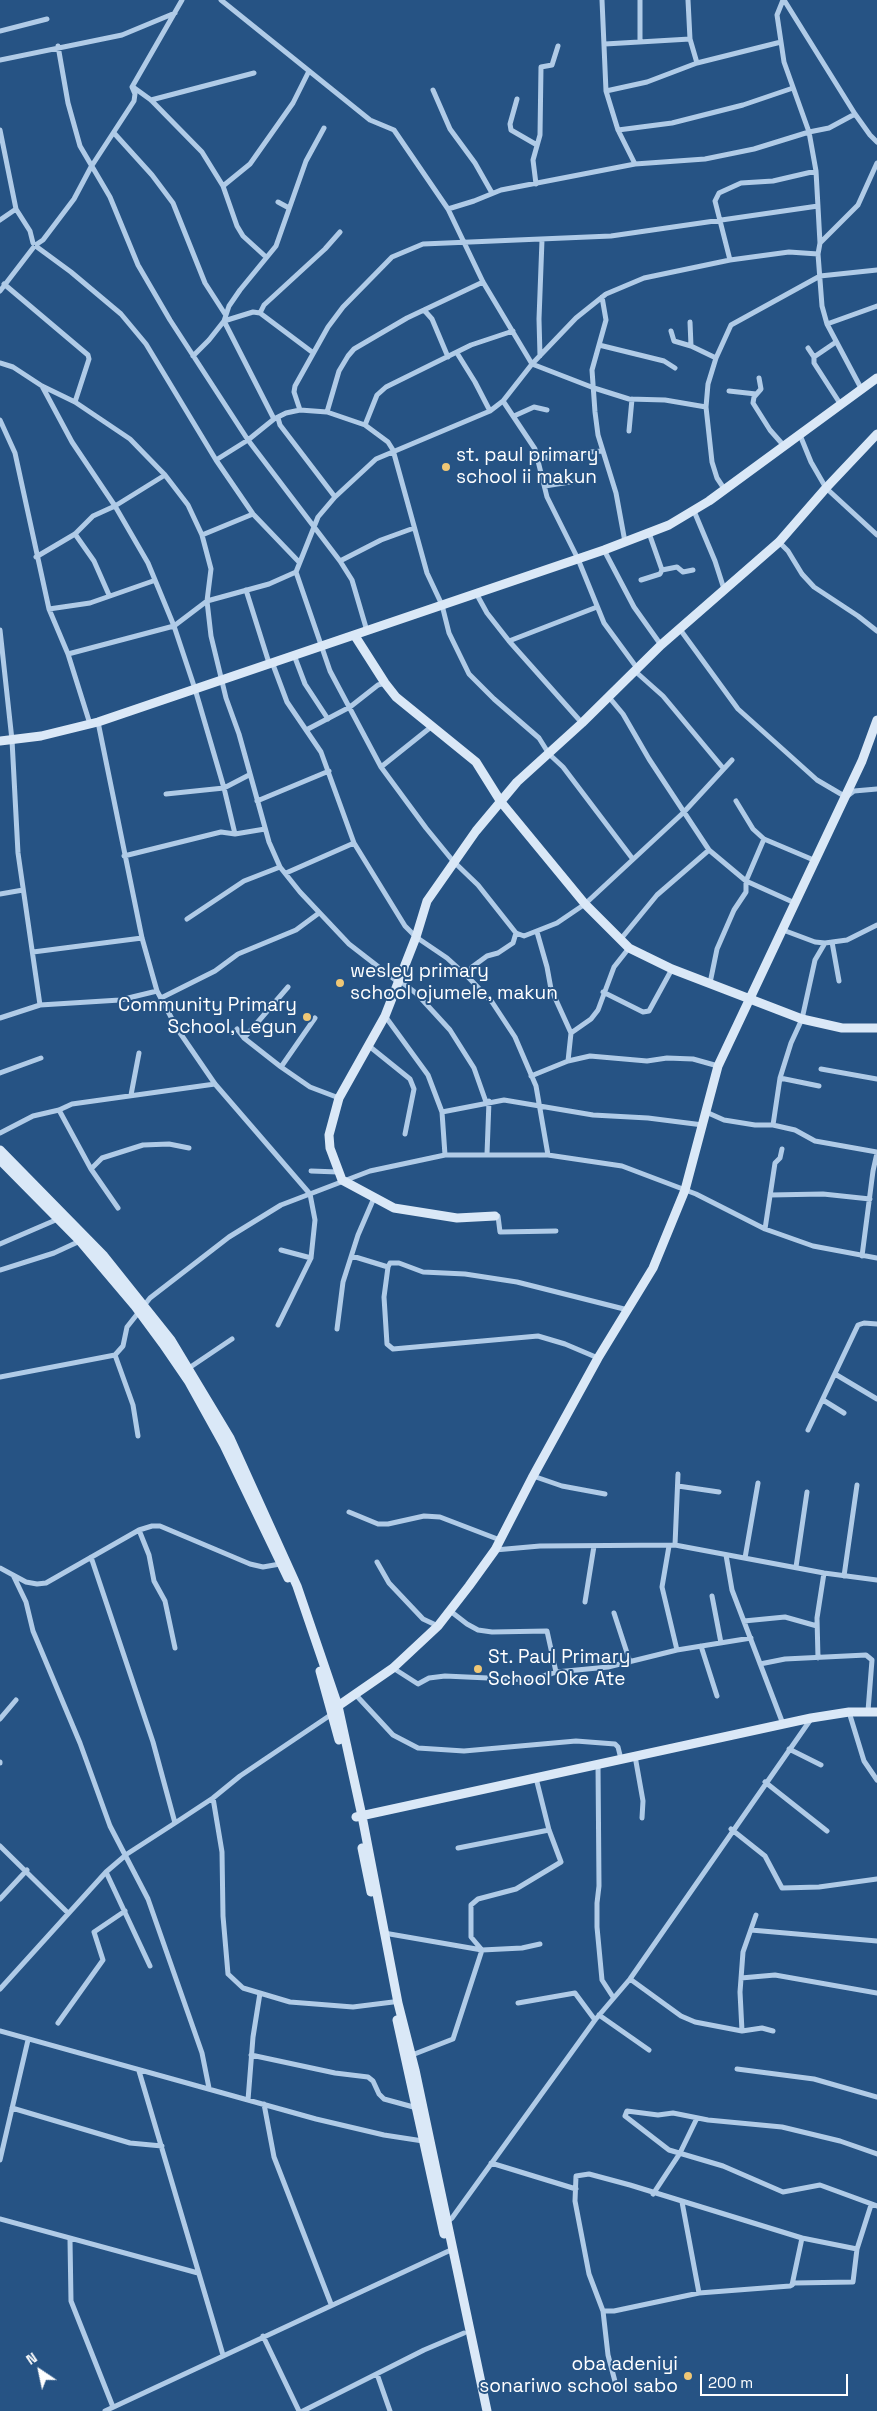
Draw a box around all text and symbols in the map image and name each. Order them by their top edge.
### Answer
place label: st. paul primary school ii makun [456,445,598,489]
marker: st. paul primary school ii makun [440,461,452,473]
place label: wesley primary school ojumele, makun [350,961,558,1005]
marker: wesley primary school ojumele, makun [334,977,346,989]
place label: Community Primary School, Legun [118,995,297,1039]
marker: Community Primary School, Legun [301,1011,313,1023]
place label: St. Paul Primary School Oke Ate [488,1647,630,1691]
marker: St. Paul Primary School Oke Ate [472,1663,484,1675]
north arrow [15,2346,65,2396]
text: N [23,2348,41,2369]
place label: oba adeniyi sonariwo school sabo [479,2354,678,2398]
scale bar [702,2364,850,2396]
marker: oba adeniyi sonariwo school sabo [682,2370,694,2382]
text: 200 m [708,2373,753,2392]

